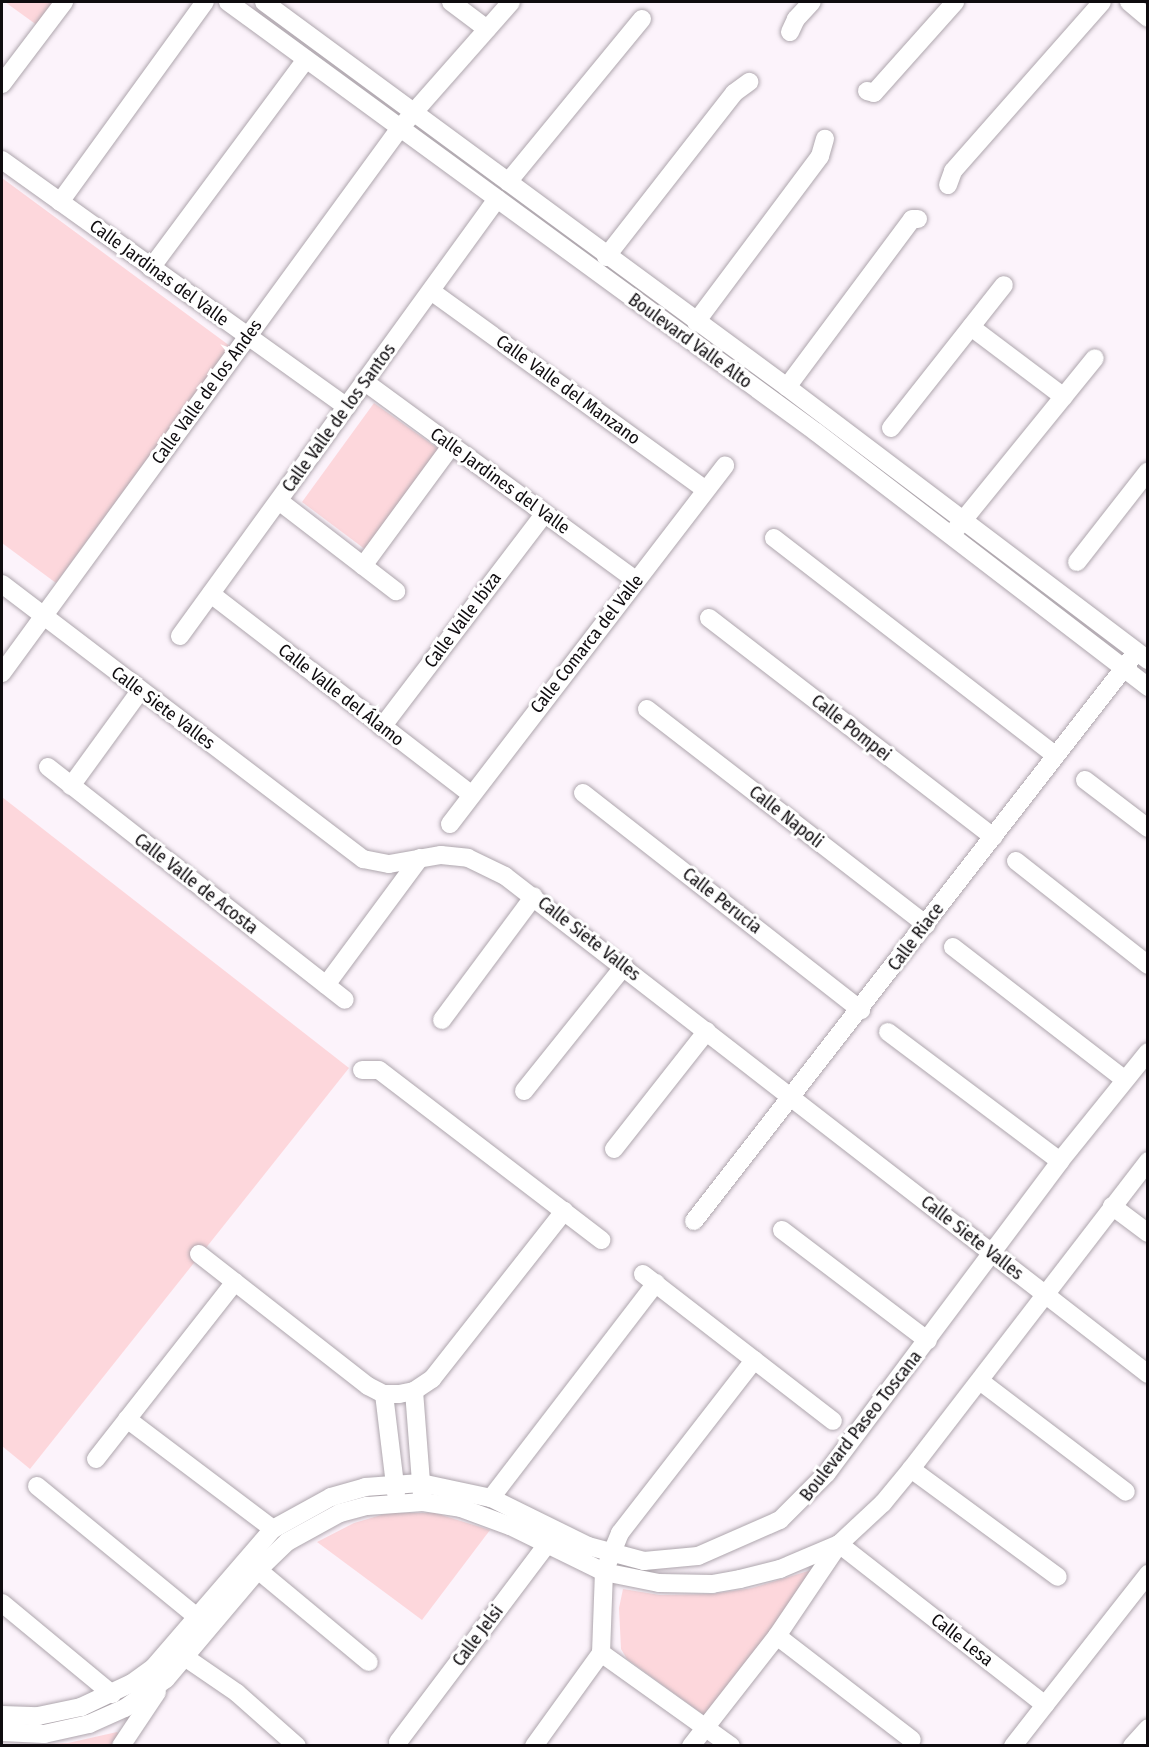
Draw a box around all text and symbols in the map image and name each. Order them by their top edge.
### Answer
street label: Calle Jardinas del Valle [85,215,233,331]
street label: Boulevard Valle Alto [624,289,756,393]
street label: Calle Valle de los Andes [147,315,267,469]
street label: Calle Valle del Manzano [492,330,644,450]
street label: Calle Valle de los Santos [278,339,400,497]
street label: Calle Jardines del Valle [426,423,574,539]
street label: Calle Valle Ibiza [420,568,506,672]
street label: Calle Comarca del Valle [526,570,648,718]
street label: Calle Valle del Álamo [274,639,408,751]
street label: Calle Siete Valles [107,662,219,754]
street label: Calle Pompei [807,690,895,766]
street label: Calle Napoli [745,781,827,853]
street label: Calle Valle de Acosta [130,829,262,939]
street label: Calle Perucia [678,863,766,939]
street label: Calle Siete Valles [533,892,645,986]
street label: Calle Riace [883,899,949,975]
street label: Calle Siete Valles [916,1191,1028,1285]
street label: Boulevard Paseo Toscana [796,1346,926,1506]
street label: Calle Jelsi [448,1601,508,1671]
street label: Calle Lesa [927,1609,997,1671]

